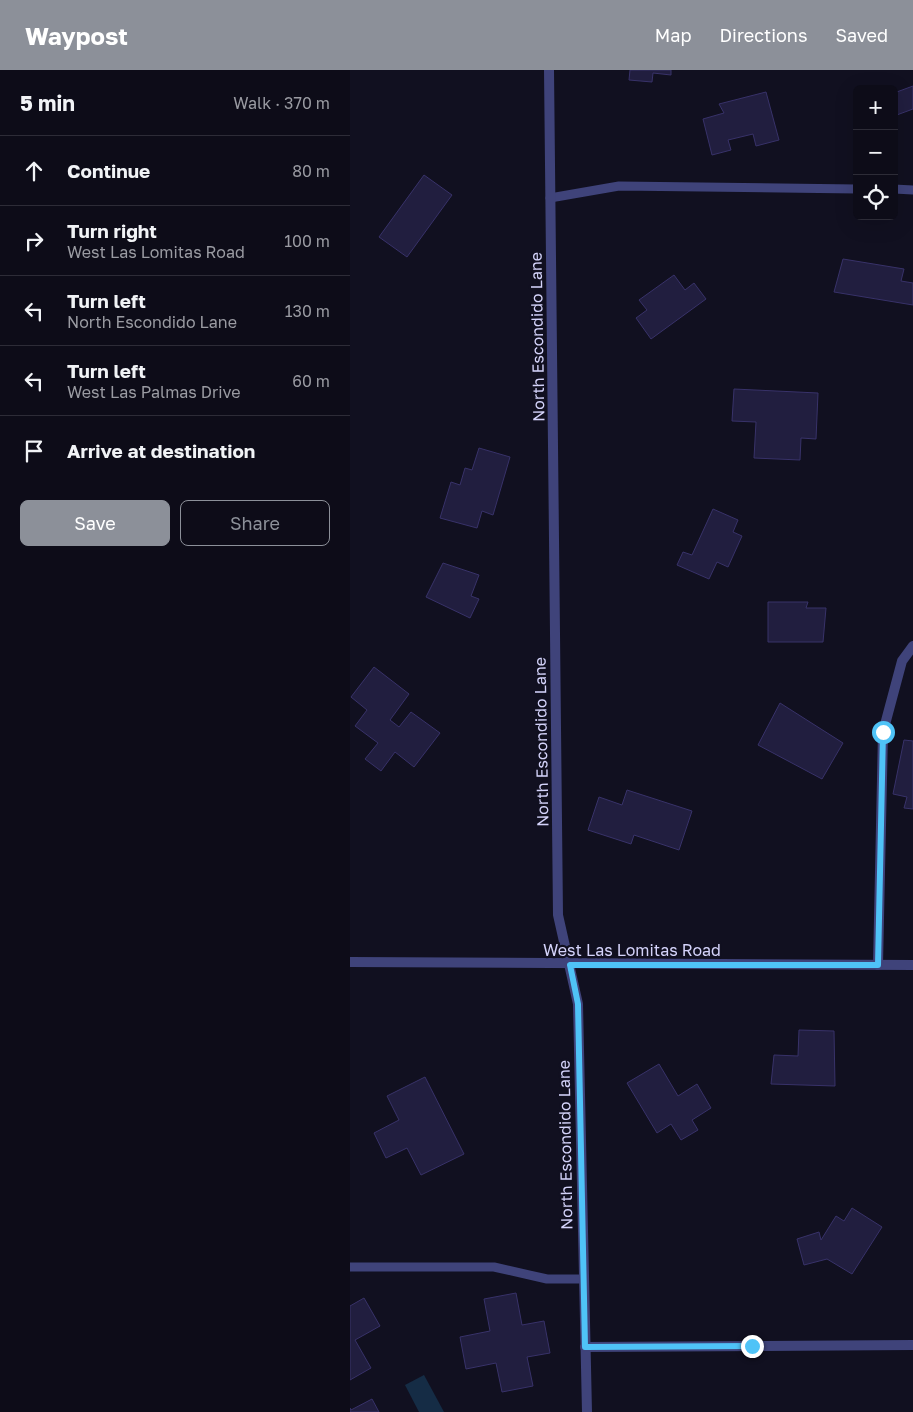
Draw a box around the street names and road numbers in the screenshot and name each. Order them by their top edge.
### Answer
street label: North Escondido Lane [526,252,548,422]
street label: North Escondido Lane [530,657,552,827]
street label: West Las Lomitas Road [543,940,721,960]
street label: North Escondido Lane [554,1060,576,1230]

